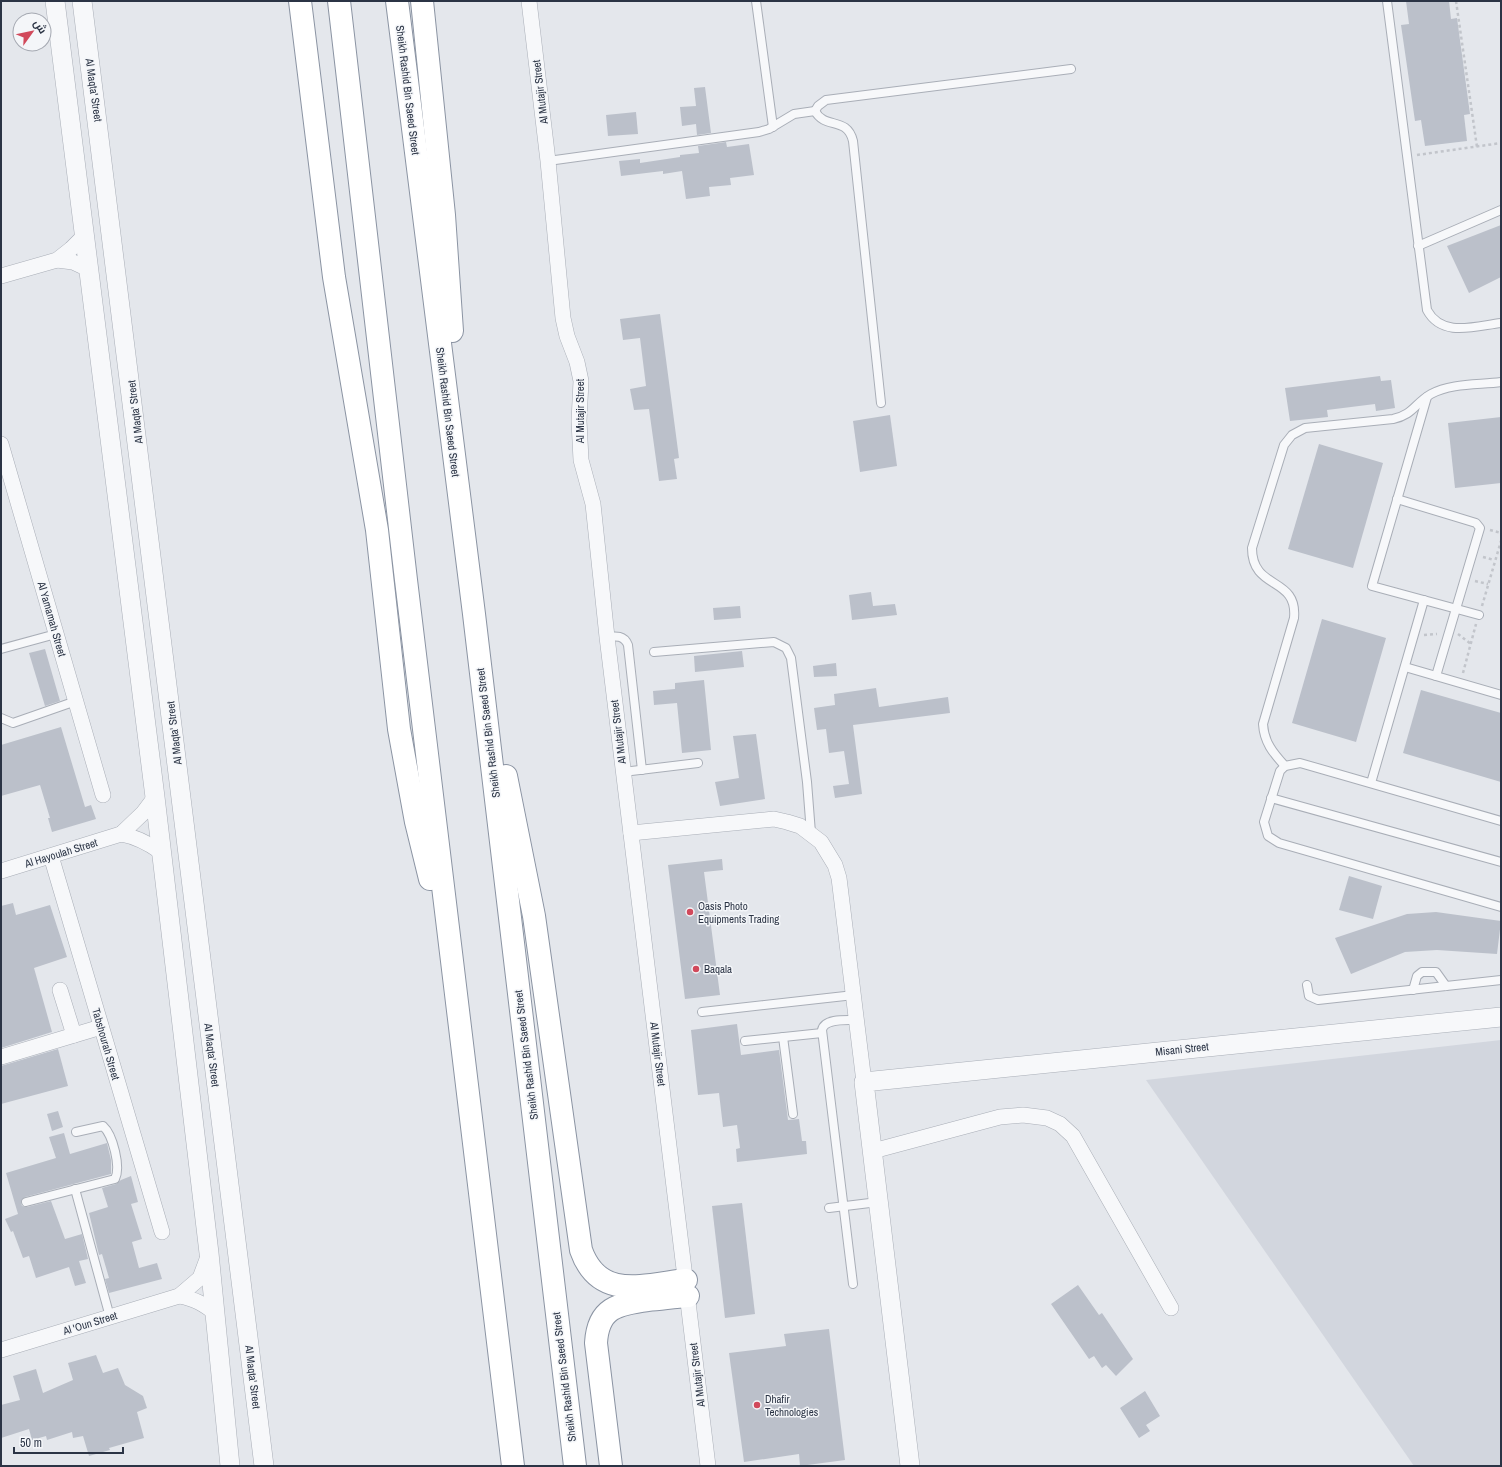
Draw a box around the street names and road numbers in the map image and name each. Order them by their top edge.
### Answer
street label: Sheikh Rashid Bin Saeed Street [393,24,423,156]
street label: Al Maqta' Street [82,56,105,123]
street label: Al Mutajir Street [529,59,551,126]
street label: Sheikh Rashid Bin Saeed Street [433,346,463,478]
street label: Al Mutajir Street [573,378,587,444]
street label: Al Maqta' Street [124,379,146,446]
street label: Al Yamamah Street [34,579,70,659]
street label: Sheikh Rashid Bin Saeed Street [473,667,503,799]
street label: Al Mutajir Street [607,699,629,766]
street label: Al Maqta' Street [163,700,185,767]
street label: Al Hayoulah Street [22,835,99,871]
street label: Sheikh Rashid Bin Saeed Street [511,989,541,1121]
street label: Tabshourah Street [89,1007,123,1082]
street label: Al Mutajir Street [647,1020,669,1087]
street label: Al Maqta' Street [201,1021,223,1088]
street label: Misani Street [1155,1039,1210,1059]
street label: Al 'Oun Street [60,1308,119,1338]
street label: Sheikh Rashid Bin Saeed Street [549,1311,579,1443]
street label: Al Mutajir Street [686,1342,708,1409]
street label: Al Maqta' Street [242,1343,264,1410]

